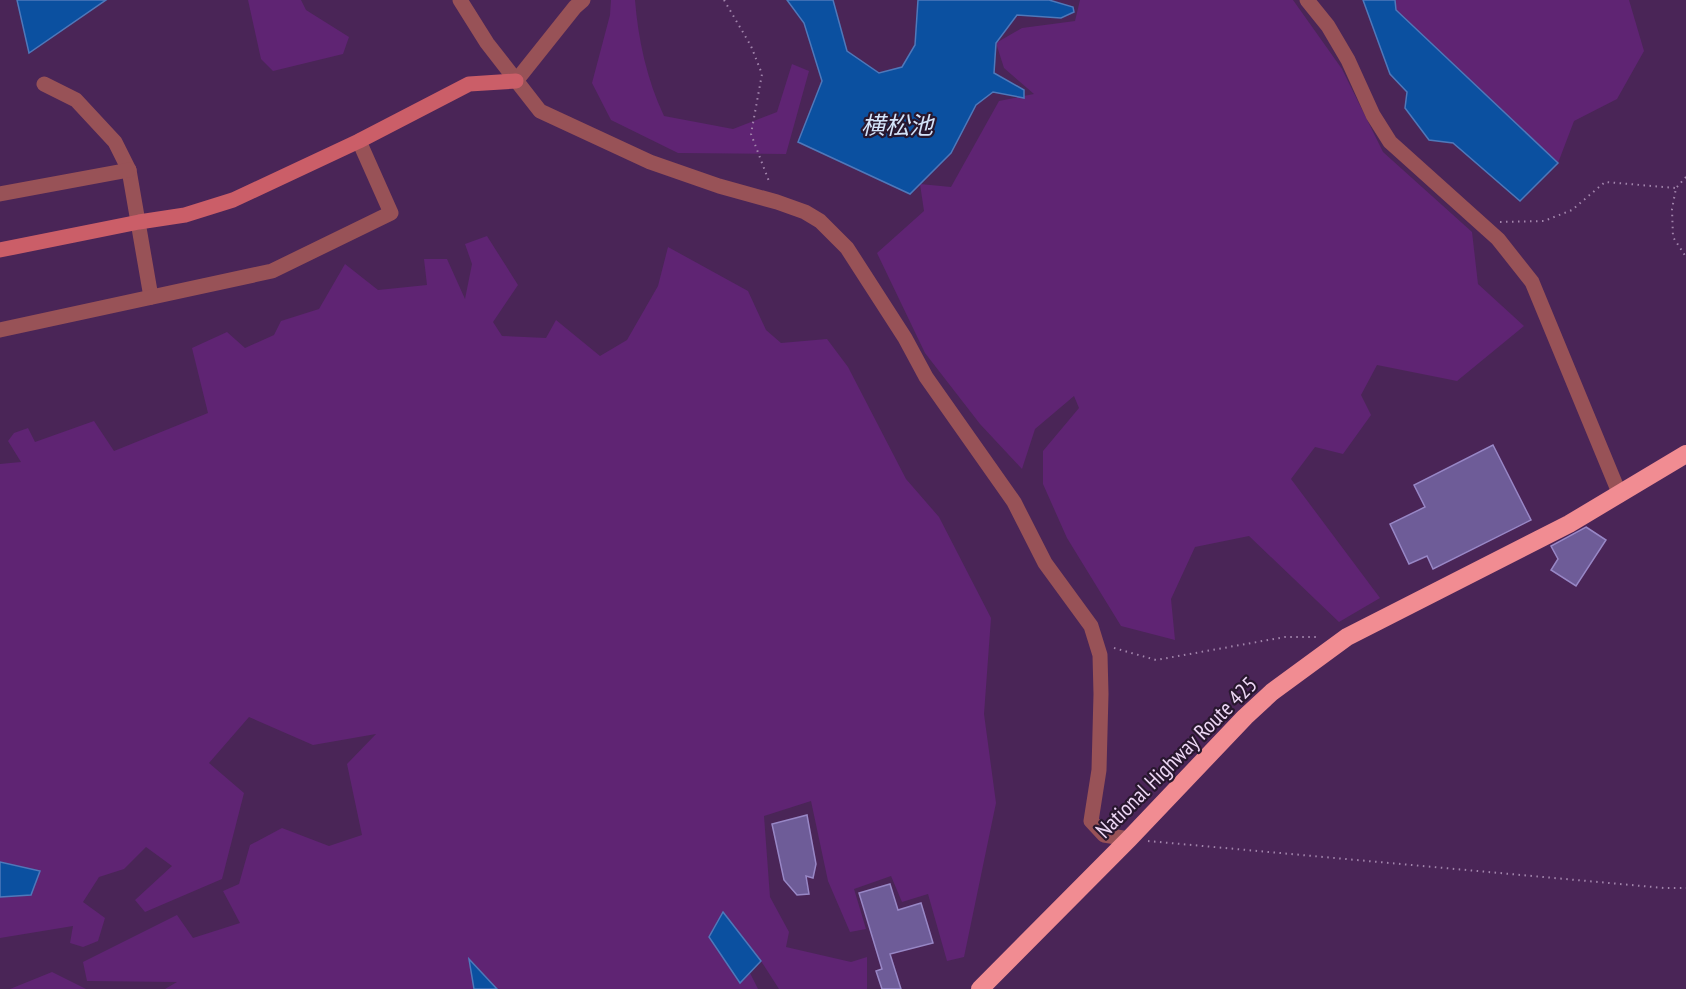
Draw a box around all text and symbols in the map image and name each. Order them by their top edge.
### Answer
water label: 横松池 [861,110,935,141]
street label: National Highway Route 425 [1089,670,1263,844]

